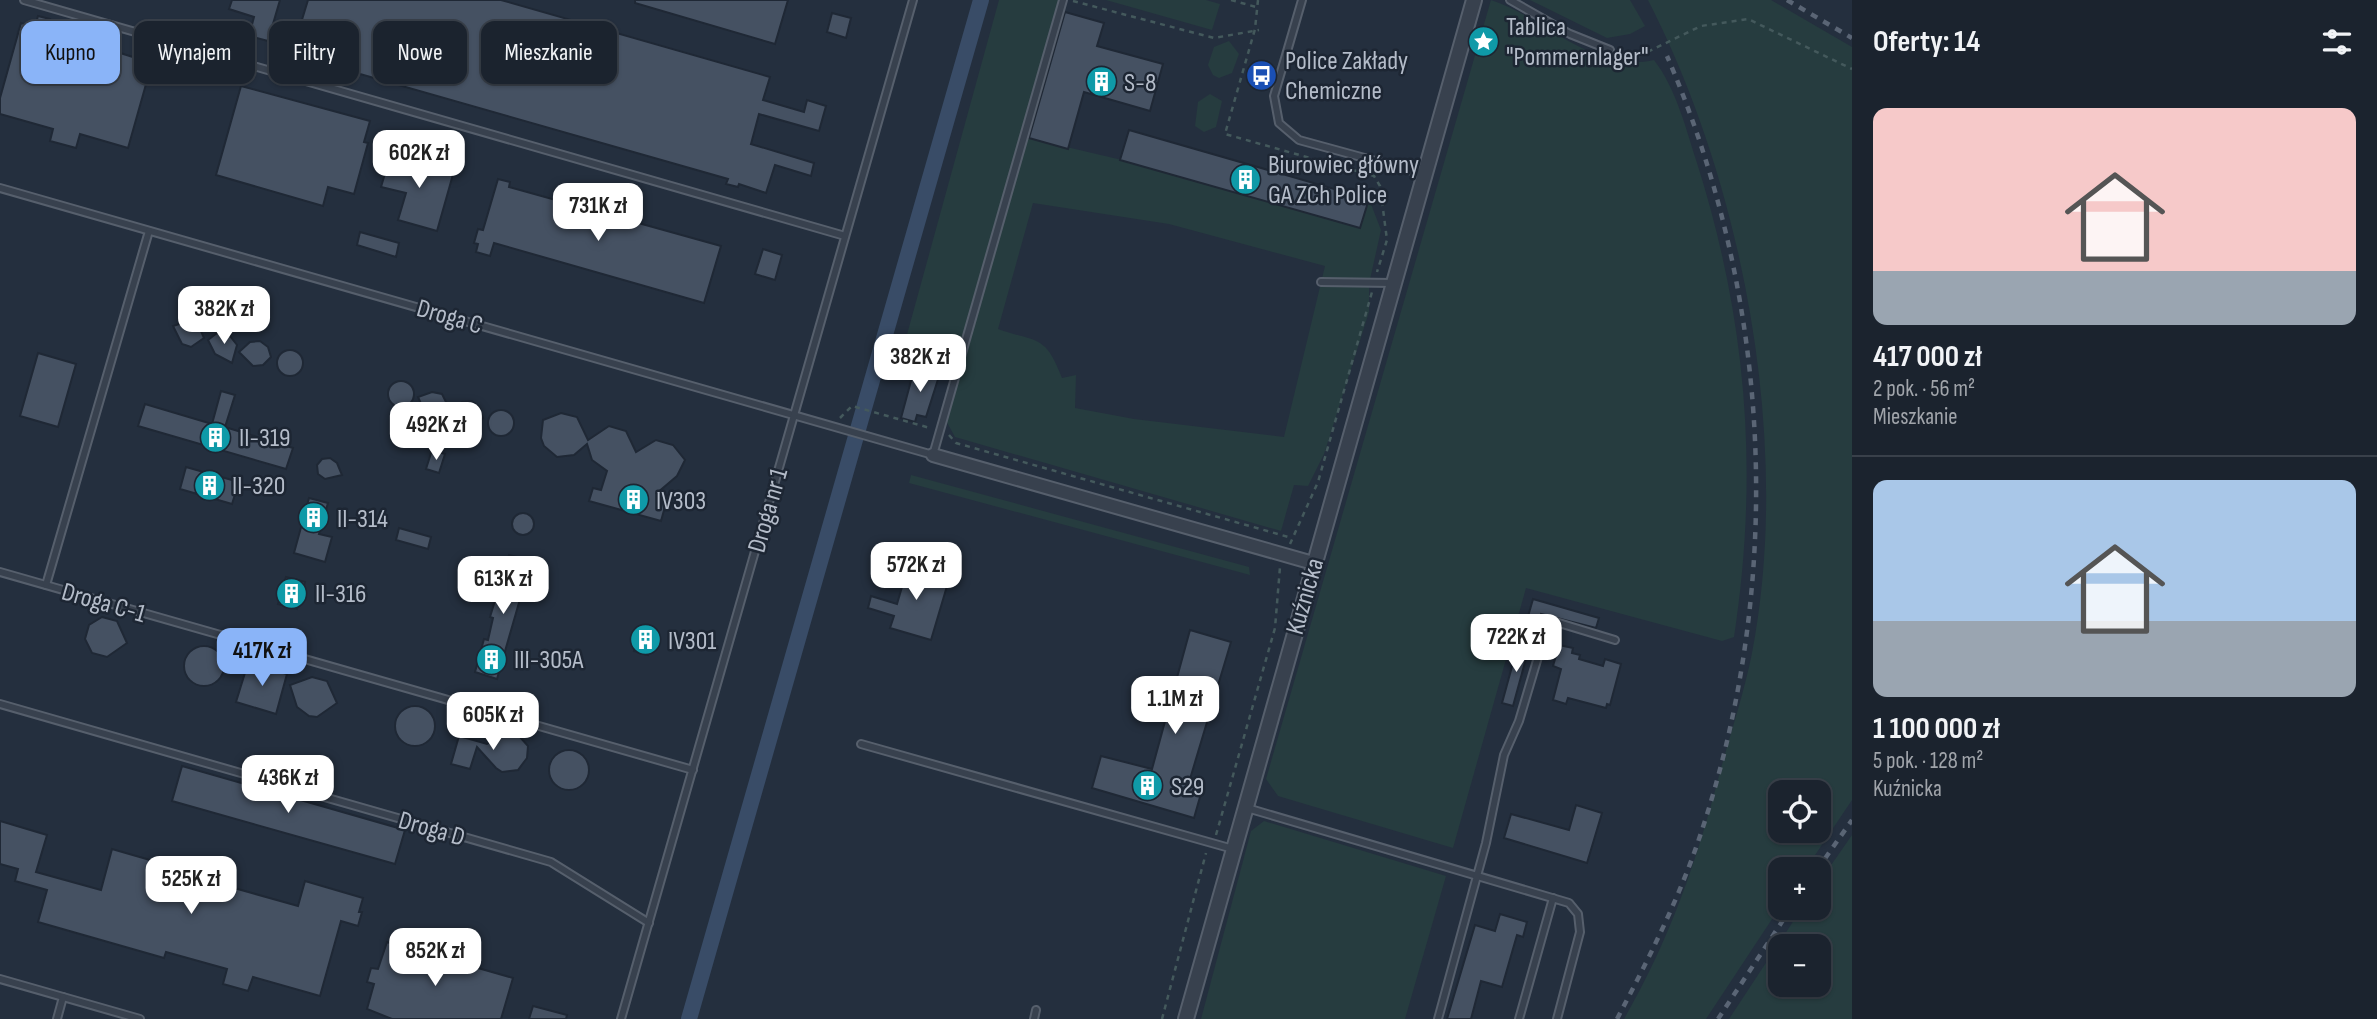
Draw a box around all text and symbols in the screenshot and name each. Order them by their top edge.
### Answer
place label: Tablica "Pommernlager" [1506,12,1649,73]
chip: Kupno [21,21,120,84]
chip: Wynajem [134,21,255,84]
chip: Filtry [269,21,359,84]
chip: Nowe [373,21,467,84]
chip: Mieszkanie [481,21,617,84]
icon: filters [2318,23,2356,61]
place icon: Tablica "Pommernlager" [1466,24,1500,58]
text: Oferty: 14 [1873,24,1980,60]
place label: Police Zakłady Chemiczne [1285,46,1408,107]
bus stop icon: Police Zakłady Chemiczne [1245,58,1279,92]
building icon: S-8 [1084,65,1118,99]
place label: S-8 [1124,68,1156,99]
pin: 602K zł [354,130,484,190]
text: 602K zł [389,139,449,167]
place label: Biurowiec główny GA ZCh Police [1268,150,1419,211]
icon: home [2052,154,2178,280]
building icon: Biurowiec główny GA ZCh Police [1228,162,1262,196]
pin: 731K zł [533,184,663,243]
text: 731K zł [569,192,627,220]
pin: 382K zł [159,286,289,346]
street label: Droga C [413,293,486,342]
text: 382K zł [194,295,254,323]
pin: 382K zł [855,334,985,394]
text: 417 000 zł [1873,339,1982,375]
text: 382K zł [890,343,950,371]
text: 2 pok. · 56 m² [1873,375,1975,403]
pin: 492K zł [371,402,501,462]
text: Mieszkanie [1873,403,1957,431]
text: 492K zł [406,411,466,439]
building icon: II-319 [199,420,233,454]
place label: II-319 [239,423,291,454]
street label: Droga nr 1 [742,465,795,556]
building icon: II-320 [192,468,226,502]
place label: II-320 [232,471,285,502]
building icon: IV303 [616,483,650,517]
place label: IV303 [656,486,706,517]
building icon: II-314 [297,501,331,535]
place label: II-314 [337,504,388,535]
icon: home [2052,526,2178,652]
pin: 572K zł [851,542,981,602]
text: 572K zł [887,551,945,579]
street label: Kuźnicka [1280,555,1331,638]
pin: 613K zł [438,556,568,616]
text: 613K zł [474,565,532,593]
building icon: II-316 [275,576,309,610]
street label: Droga C-1 [58,577,149,630]
place label: II-316 [315,579,366,610]
pin: 722K zł [1451,614,1581,674]
building icon: IV301 [628,623,662,657]
text: 722K zł [1487,623,1545,651]
place label: IV301 [668,626,716,657]
pin: 417K zł [197,628,327,688]
text: 417K zł [233,637,291,665]
building icon: III-305A [474,642,508,676]
place label: III-305A [514,645,584,676]
pin: 1.1M zł [1110,676,1240,736]
text: 1.1M zł [1147,685,1203,713]
pin: 605K zł [428,692,558,752]
text: 605K zł [463,701,523,729]
text: 1 100 000 zł [1873,711,2000,747]
text: 5 pok. · 128 m² [1873,747,1983,775]
pin: 436K zł [223,756,353,815]
text: 436K zł [258,764,318,792]
building icon: S29 [1131,769,1165,803]
place label: S29 [1171,772,1204,803]
text: Kuźnicka [1873,775,1942,803]
map controls [1768,780,1831,997]
button: locate [1768,780,1831,843]
street label: Droga D [395,805,468,854]
pin: 525K zł [126,856,256,916]
button: + [1768,857,1831,920]
text: 525K zł [162,865,220,893]
pin: 852K zł [370,928,500,988]
button: − [1768,934,1831,997]
text: 852K zł [405,937,465,965]

